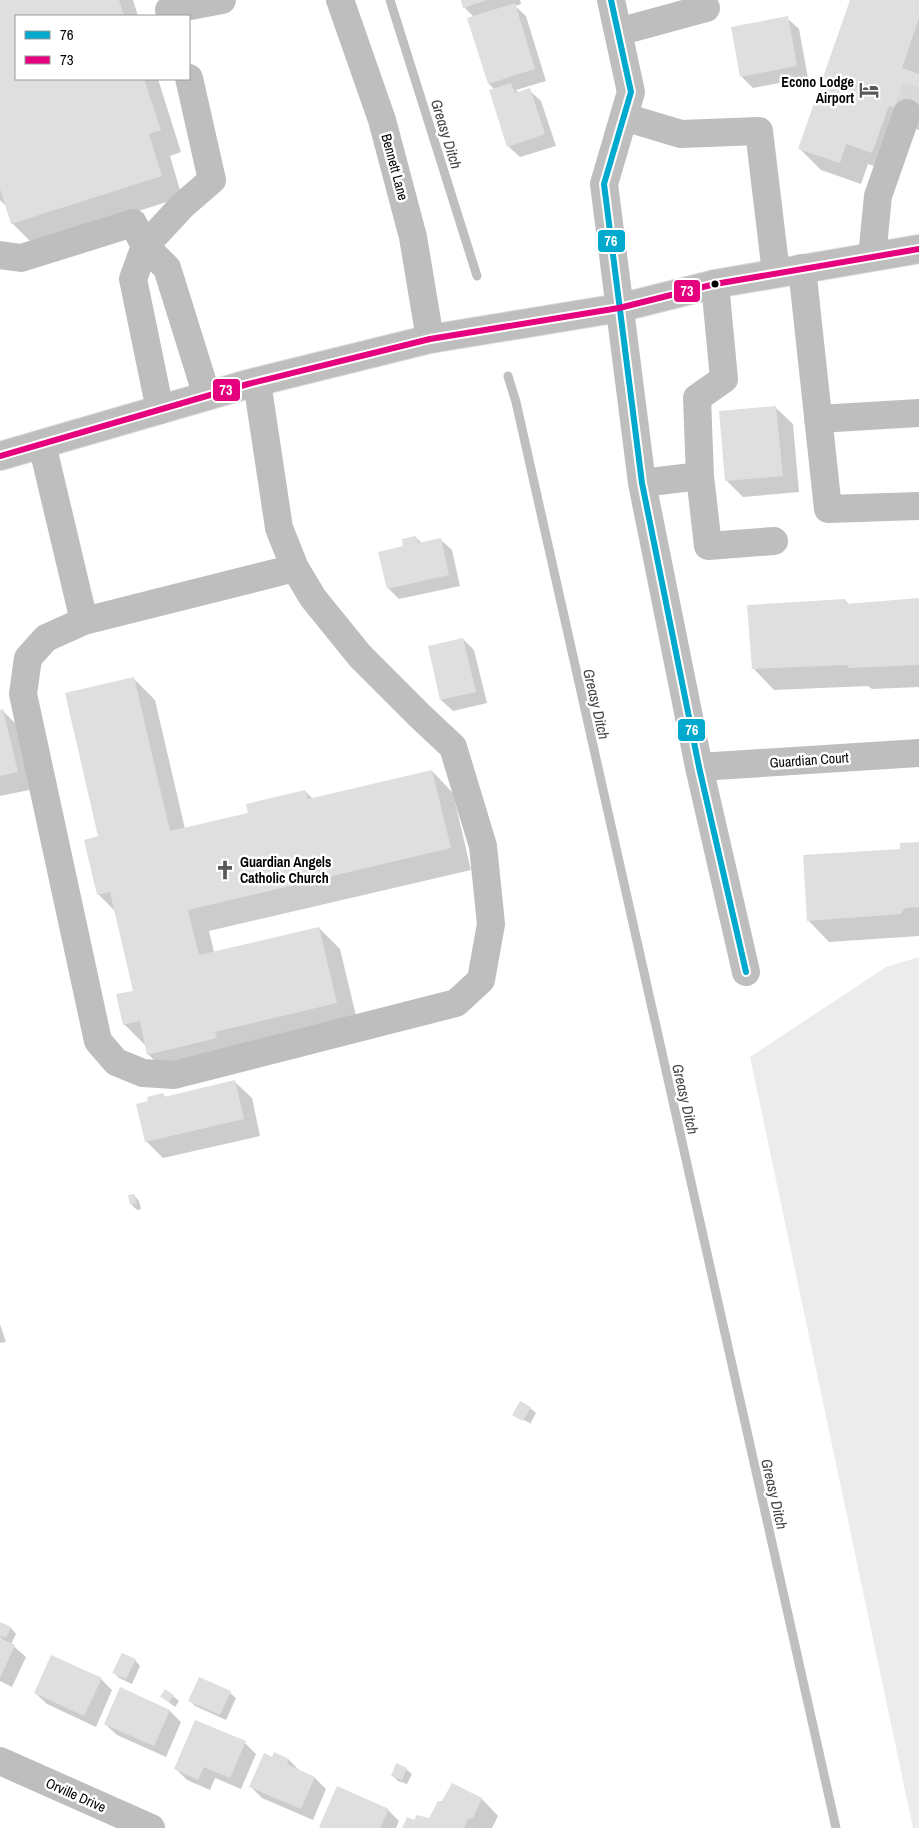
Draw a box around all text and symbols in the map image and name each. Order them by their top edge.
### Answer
legend [15,15,190,80]
text: 76 [60,24,74,45]
text: 73 [60,49,74,70]
place label: Econo Lodge Airport [781,73,854,107]
hotel icon: Econo Lodge Airport [858,79,880,101]
water label: Greasy Ditch [426,96,467,171]
street label: Bennett Lane [377,132,413,202]
line badge: 76 [597,229,626,253]
text: 76 [605,232,617,250]
line badge: 73 [673,279,701,303]
unlabelled marker [710,279,720,289]
text: 73 [681,282,693,300]
line badge: 73 [212,378,241,402]
text: 73 [220,381,232,399]
water label: Greasy Ditch [578,667,615,741]
line badge: 76 [677,718,706,742]
text: 76 [686,721,698,739]
street label: Guardian Court [769,748,849,772]
place label: Guardian Angels Catholic Church [240,853,331,887]
church icon: Guardian Angels Catholic Church [214,859,236,881]
water label: Greasy Ditch [667,1062,704,1136]
water label: Greasy Ditch [756,1457,793,1531]
street label: Orville Drive [43,1774,109,1816]

